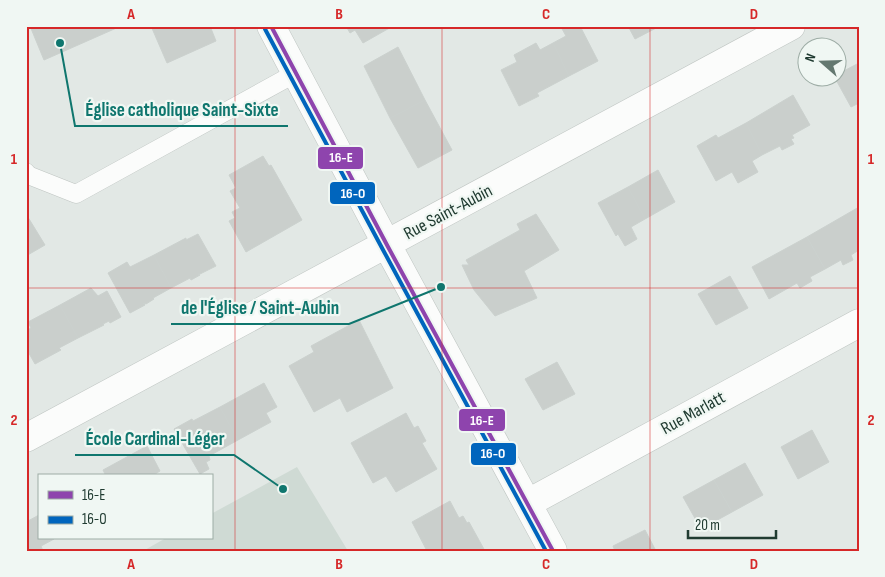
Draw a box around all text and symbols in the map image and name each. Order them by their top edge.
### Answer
text: A [126,5,135,24]
text: B [335,5,343,24]
text: C [542,5,550,24]
text: D [750,5,758,24]
north arrow [798,38,848,88]
text: N [801,51,820,64]
callout: Église catholique Saint-Sixte [75,92,288,126]
text: Église catholique Saint-Sixte [85,99,279,122]
line badge: 16-E [317,146,364,170]
text: 16-E [329,149,353,166]
text: 1 [11,150,18,169]
text: 1 [868,150,875,169]
street label: Rue Saint-Aubin [400,180,496,244]
line badge: 16-O [329,181,376,205]
text: 16-O [341,185,365,202]
callout: de l'Église / Saint-Aubin [171,290,349,324]
text: de l'Église / Saint-Aubin [181,297,339,320]
street label: Rue Marlatt [657,387,729,439]
line badge: 16-E [458,408,506,432]
text: 2 [10,411,18,430]
text: 2 [867,411,875,430]
text: 16-E [470,412,494,429]
callout: École Cardinal-Léger [75,421,234,455]
text: École Cardinal-Léger [85,428,225,451]
line badge: 16-O [470,442,517,466]
text: 16-O [481,445,505,462]
legend [38,474,212,540]
text: 16-E [82,486,106,505]
scale bar [688,507,775,539]
text: 16-O [82,510,107,529]
text: 20 m [695,516,720,535]
text: A [126,555,135,574]
text: B [335,555,343,574]
text: C [542,555,550,574]
text: D [750,555,758,574]

